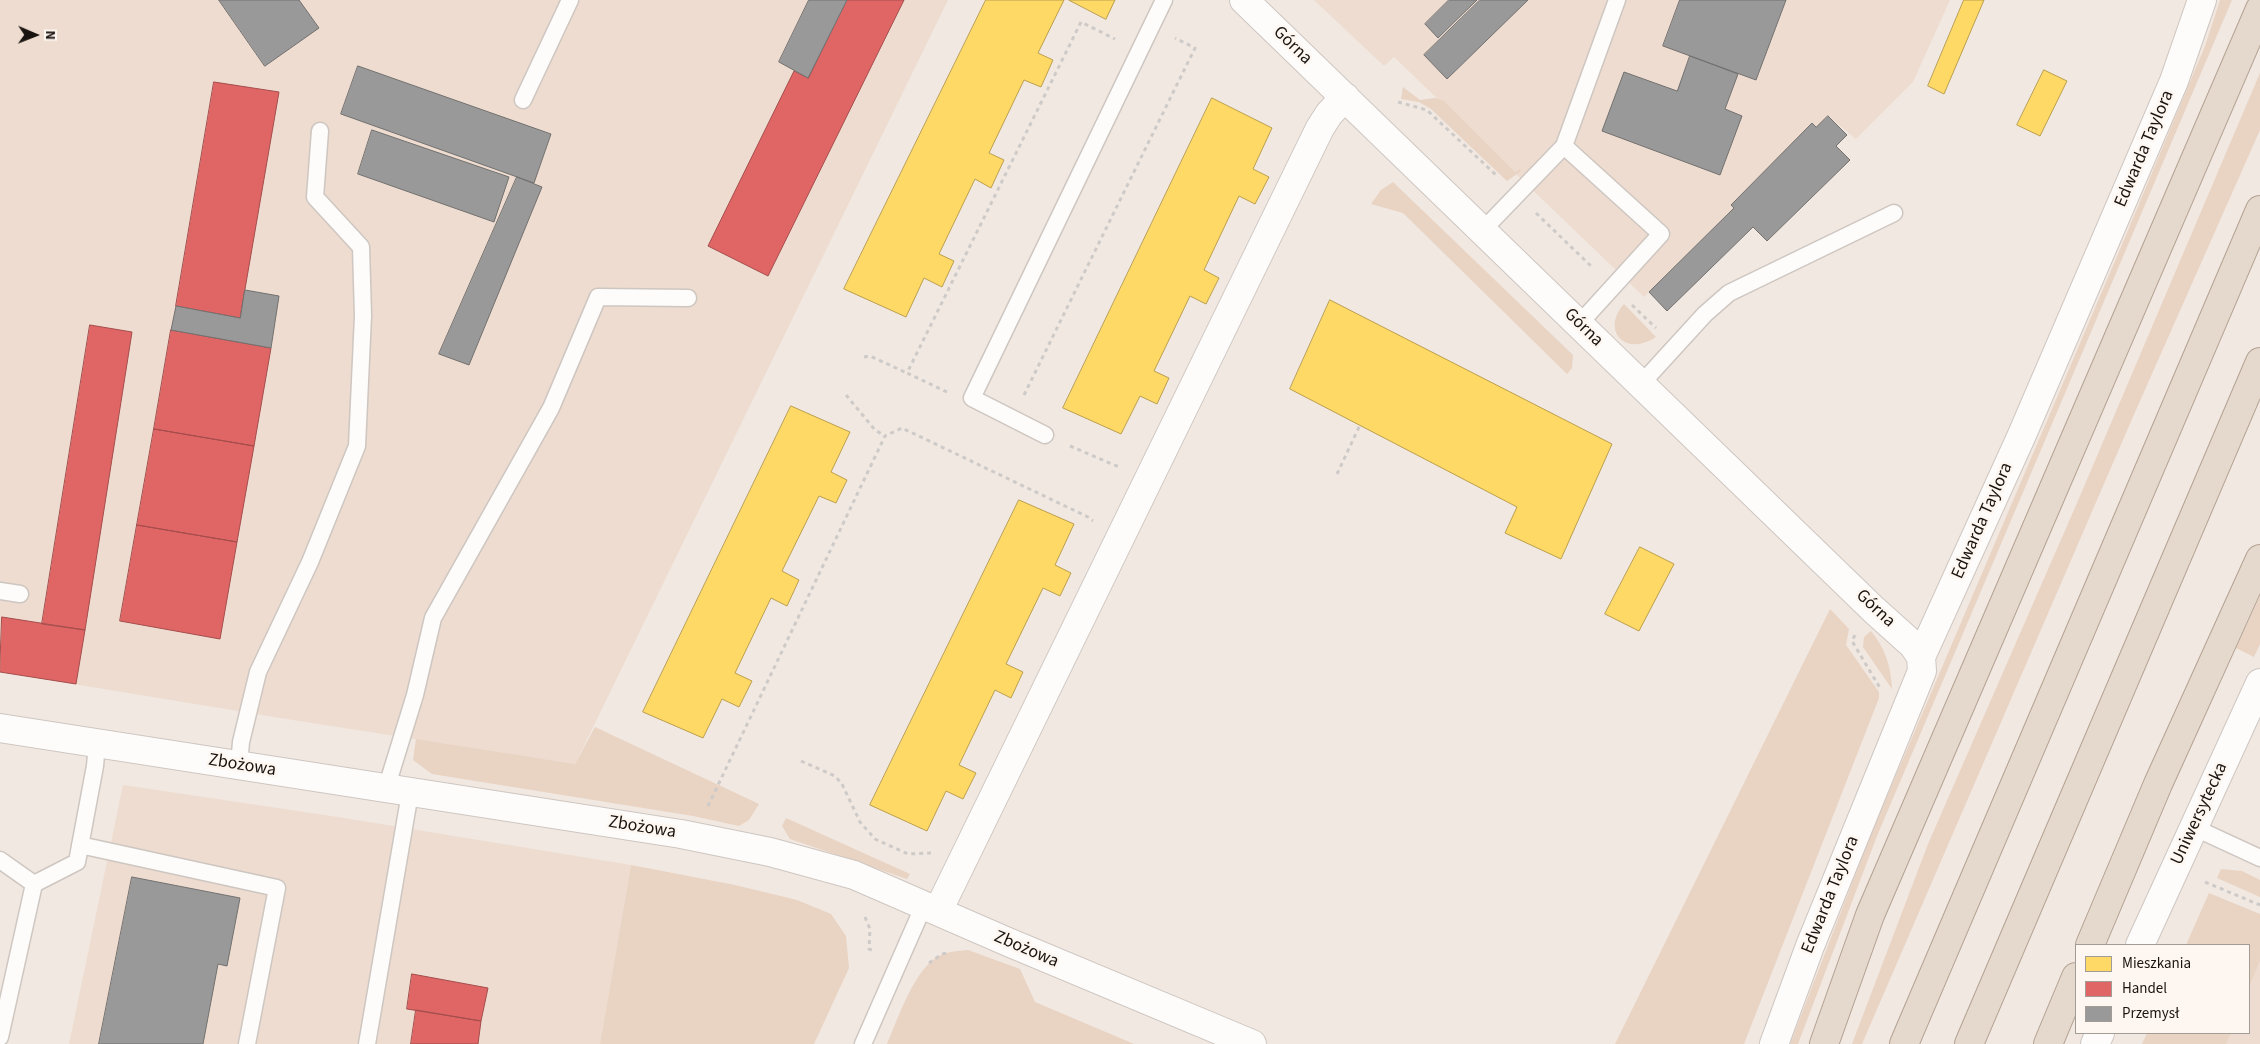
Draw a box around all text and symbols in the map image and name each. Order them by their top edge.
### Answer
north arrow [10,10,60,60]
street label: Górna [1268,22,1316,70]
text: N [40,30,60,40]
street label: Edwarda Taylora [2111,87,2179,211]
street label: Górna [1559,304,1607,352]
street label: Edwarda Taylora [1948,460,2018,582]
street label: Górna [1851,585,1899,633]
street label: Zbożowa [207,750,277,782]
street label: Uniwersytecka [2167,759,2233,869]
street label: Zbożowa [607,812,677,844]
street label: Edwarda Taylora [1798,833,1864,957]
street label: Zbożowa [990,927,1062,973]
legend [2075,944,2250,1034]
text: Mieszkania [2122,953,2191,974]
text: Handel [2122,978,2167,999]
text: Przemysł [2122,1003,2180,1024]

